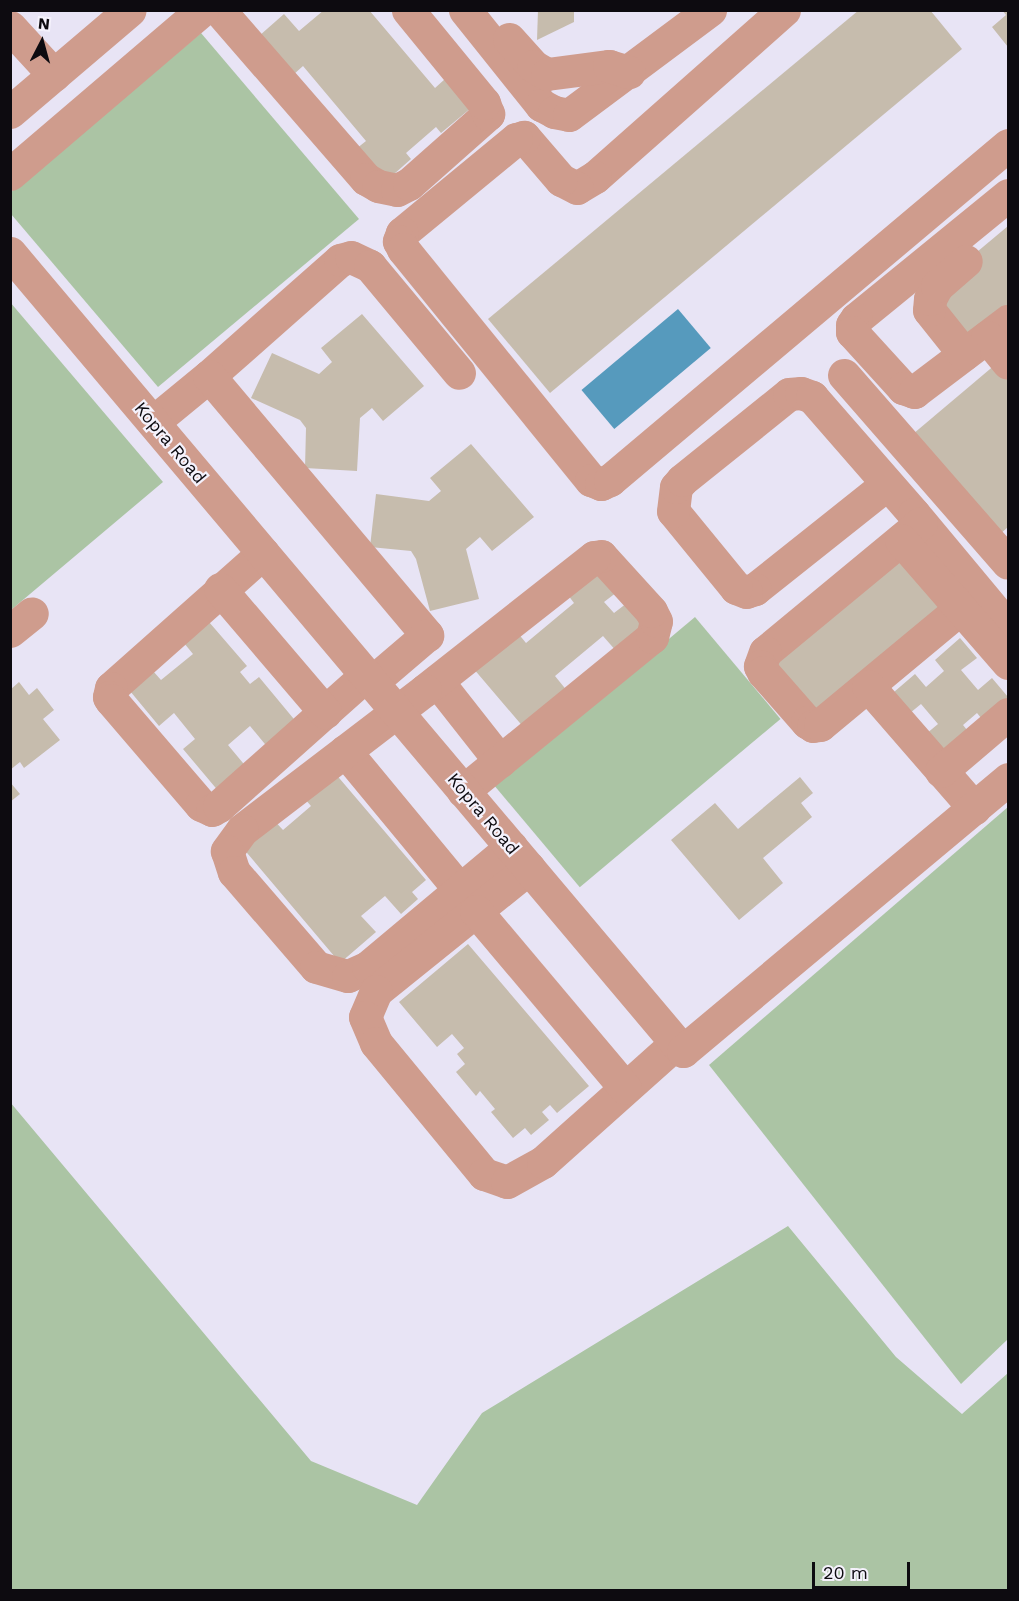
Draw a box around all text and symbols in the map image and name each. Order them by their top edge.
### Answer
north arrow [12,12,72,72]
text: N [37,14,51,34]
street label: Kopra Road [129,398,211,488]
street label: Kopra Road [442,769,524,859]
scale bar [815,1550,912,1588]
text: 20 m [823,1562,868,1583]

